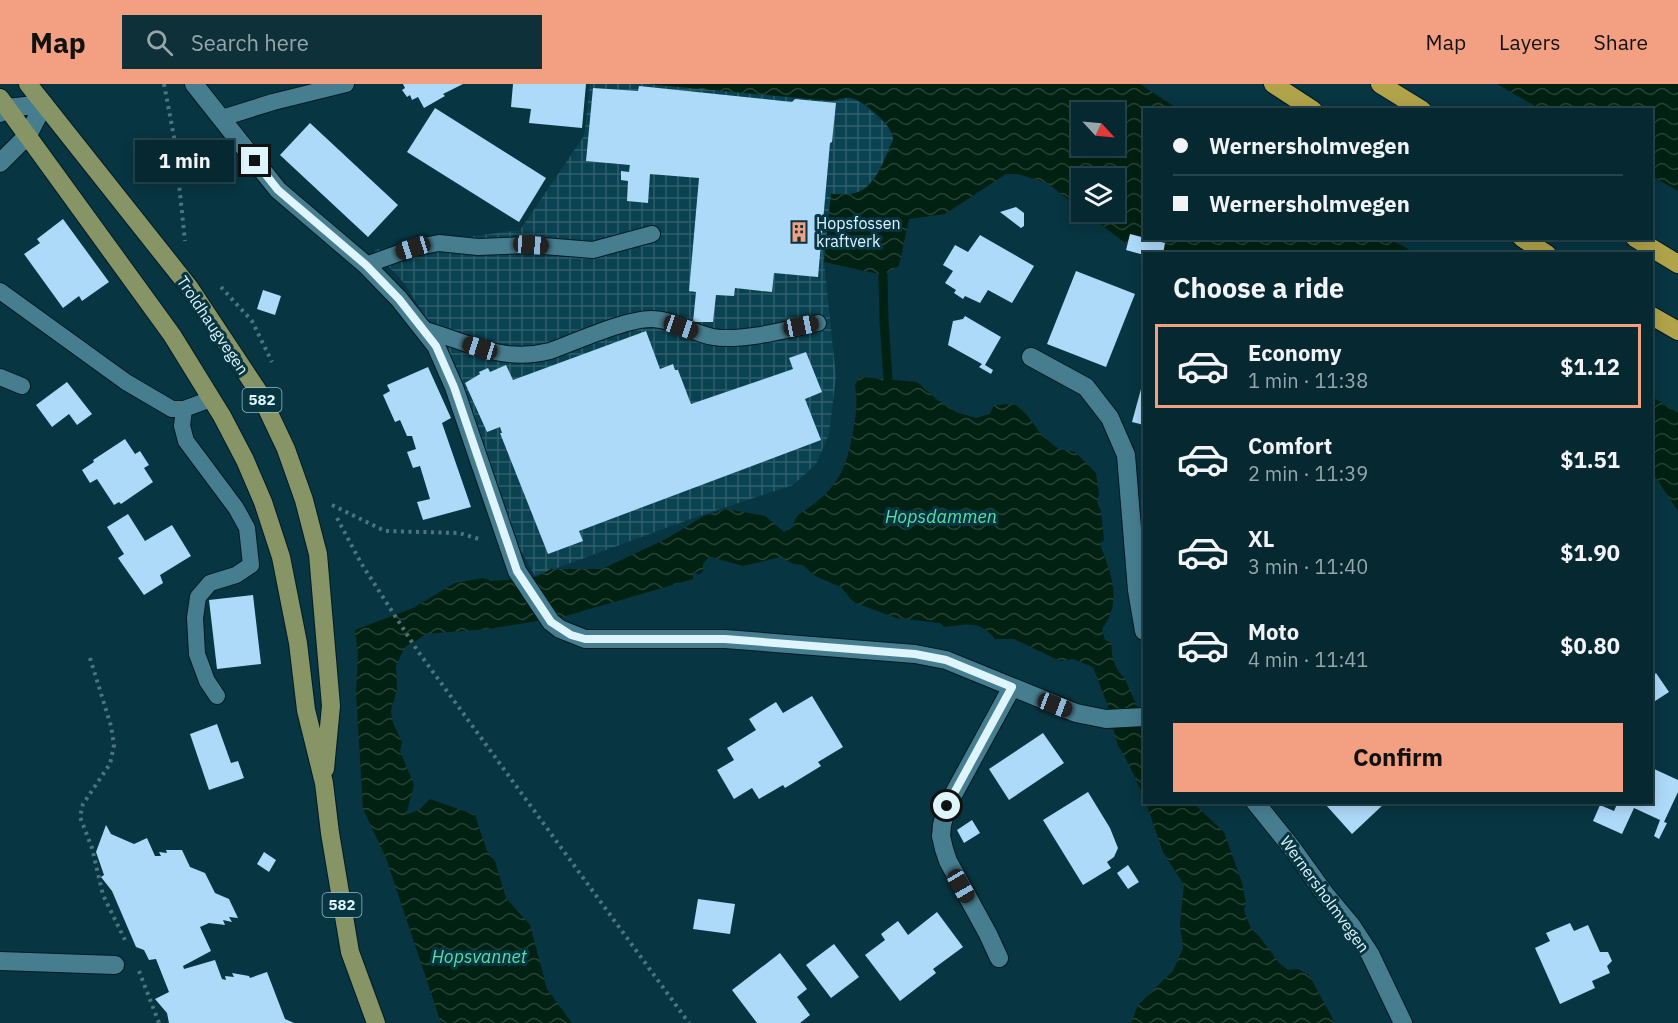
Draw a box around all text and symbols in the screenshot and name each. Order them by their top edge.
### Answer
search box [122,15,542,69]
text: Map [30,24,86,61]
icon: search [143,26,176,59]
text: Search here [191,28,309,57]
text: Map [1426,28,1466,56]
text: Layers [1499,28,1561,56]
text: Share [1594,28,1648,56]
north arrow [1071,102,1125,156]
map controls [1071,102,1125,222]
text: Wernersholmvegen [1209,131,1410,160]
callout: 1 min [135,140,234,182]
text: 1 min [158,147,211,174]
route end [241,147,268,174]
button: layers [1071,168,1125,222]
text: Wernersholmvegen [1209,189,1410,218]
place label: Hopsfossen kraftverk [816,213,901,251]
building icon: Hopsfossen kraftverk [787,220,811,244]
car [393,234,433,262]
car [512,235,550,255]
text: Choose a ride [1173,270,1344,305]
street label: Troldhaugvegen [173,272,253,378]
car [661,313,701,341]
car [782,314,820,338]
car [460,334,500,362]
text: Economy [1248,338,1342,367]
icon: car [1176,339,1230,393]
text: $1.12 [1560,352,1620,381]
text: 1 min · 11:38 [1248,367,1368,394]
road number: 582 [242,388,282,412]
text: Comfort [1248,431,1332,460]
icon: car [1176,432,1230,486]
text: $1.51 [1560,445,1620,474]
text: 2 min · 11:39 [1248,460,1368,487]
water label: Hopsdammen [885,505,997,528]
text: XL [1248,524,1274,553]
icon: car [1176,525,1230,579]
text: $1.90 [1560,538,1620,567]
text: 3 min · 11:40 [1248,553,1368,580]
text: Moto [1248,617,1299,646]
icon: car [1176,618,1230,672]
text: $0.80 [1560,631,1620,660]
text: 4 min · 11:41 [1248,646,1368,673]
car [1035,690,1075,720]
button: Confirm [1173,723,1623,792]
route start [933,792,960,819]
street label: Wernersholmvegen [1276,832,1374,956]
car [944,866,978,906]
road number: 582 [322,893,362,917]
water label: Hopsvannet [431,945,528,968]

